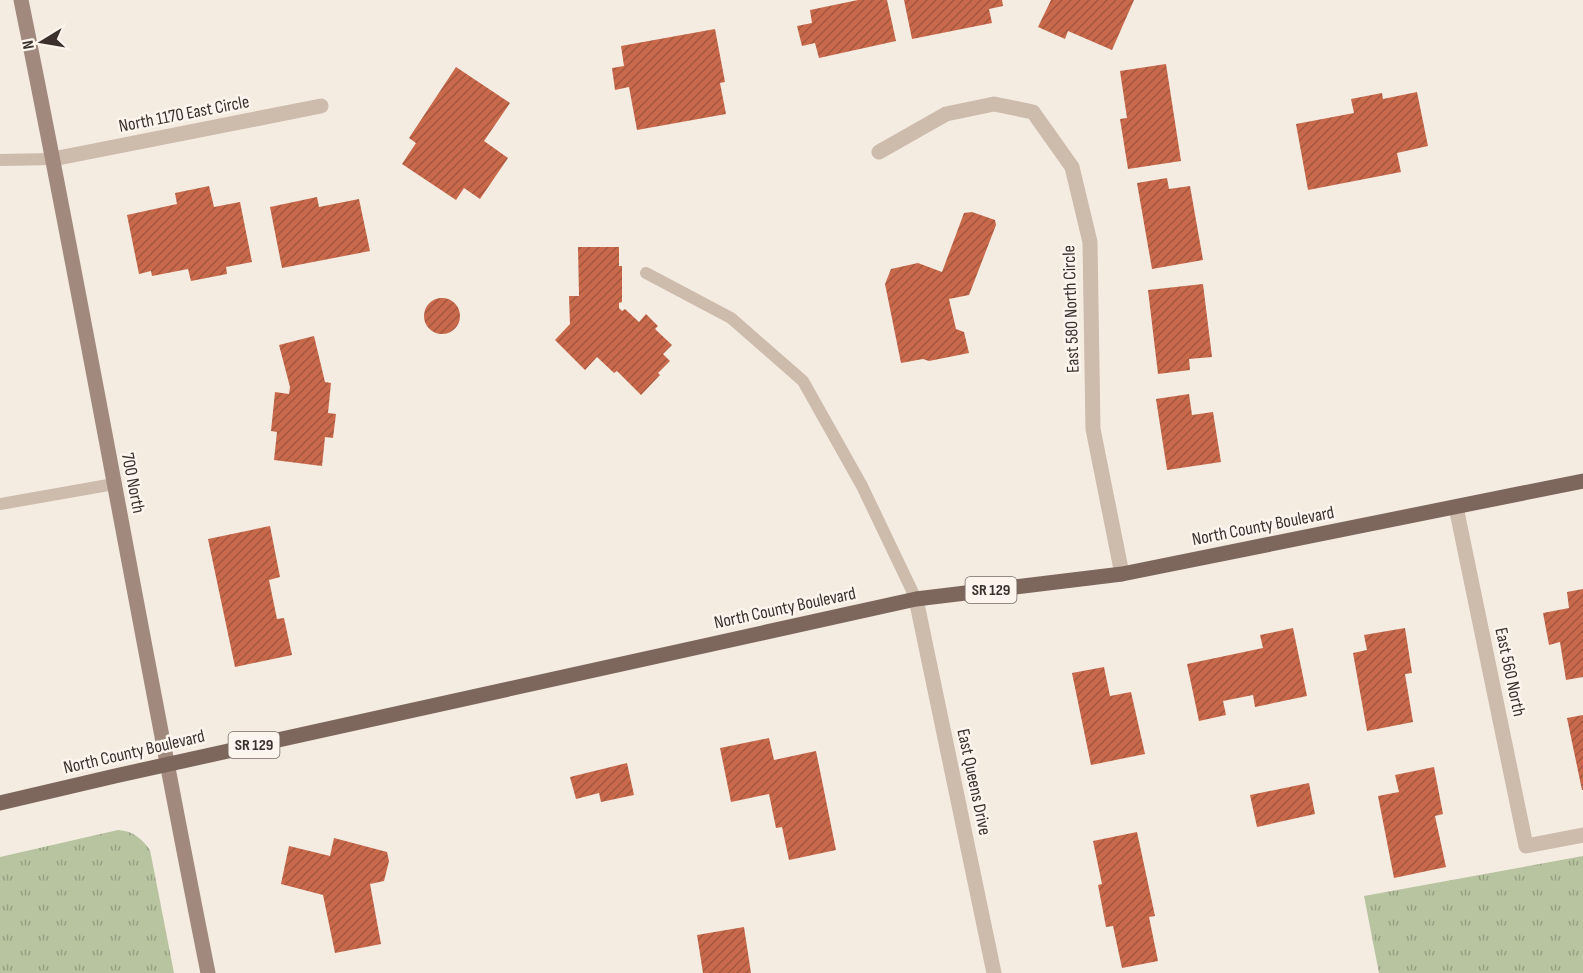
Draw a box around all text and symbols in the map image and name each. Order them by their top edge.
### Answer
north arrow [12,12,72,72]
text: N [19,39,39,51]
street label: North 1170 East Circle [117,91,251,137]
street label: East 580 North Circle [1058,245,1084,373]
street label: 700 North [117,451,149,515]
street label: North County Boulevard [1190,502,1336,550]
road number: SR 129 [966,577,1016,603]
street label: North County Boulevard [712,583,858,633]
street label: East 560 North [1490,626,1530,718]
street label: North County Boulevard [61,726,207,778]
street label: East Queens Drive [952,727,996,837]
road number: SR 129 [228,732,280,758]

